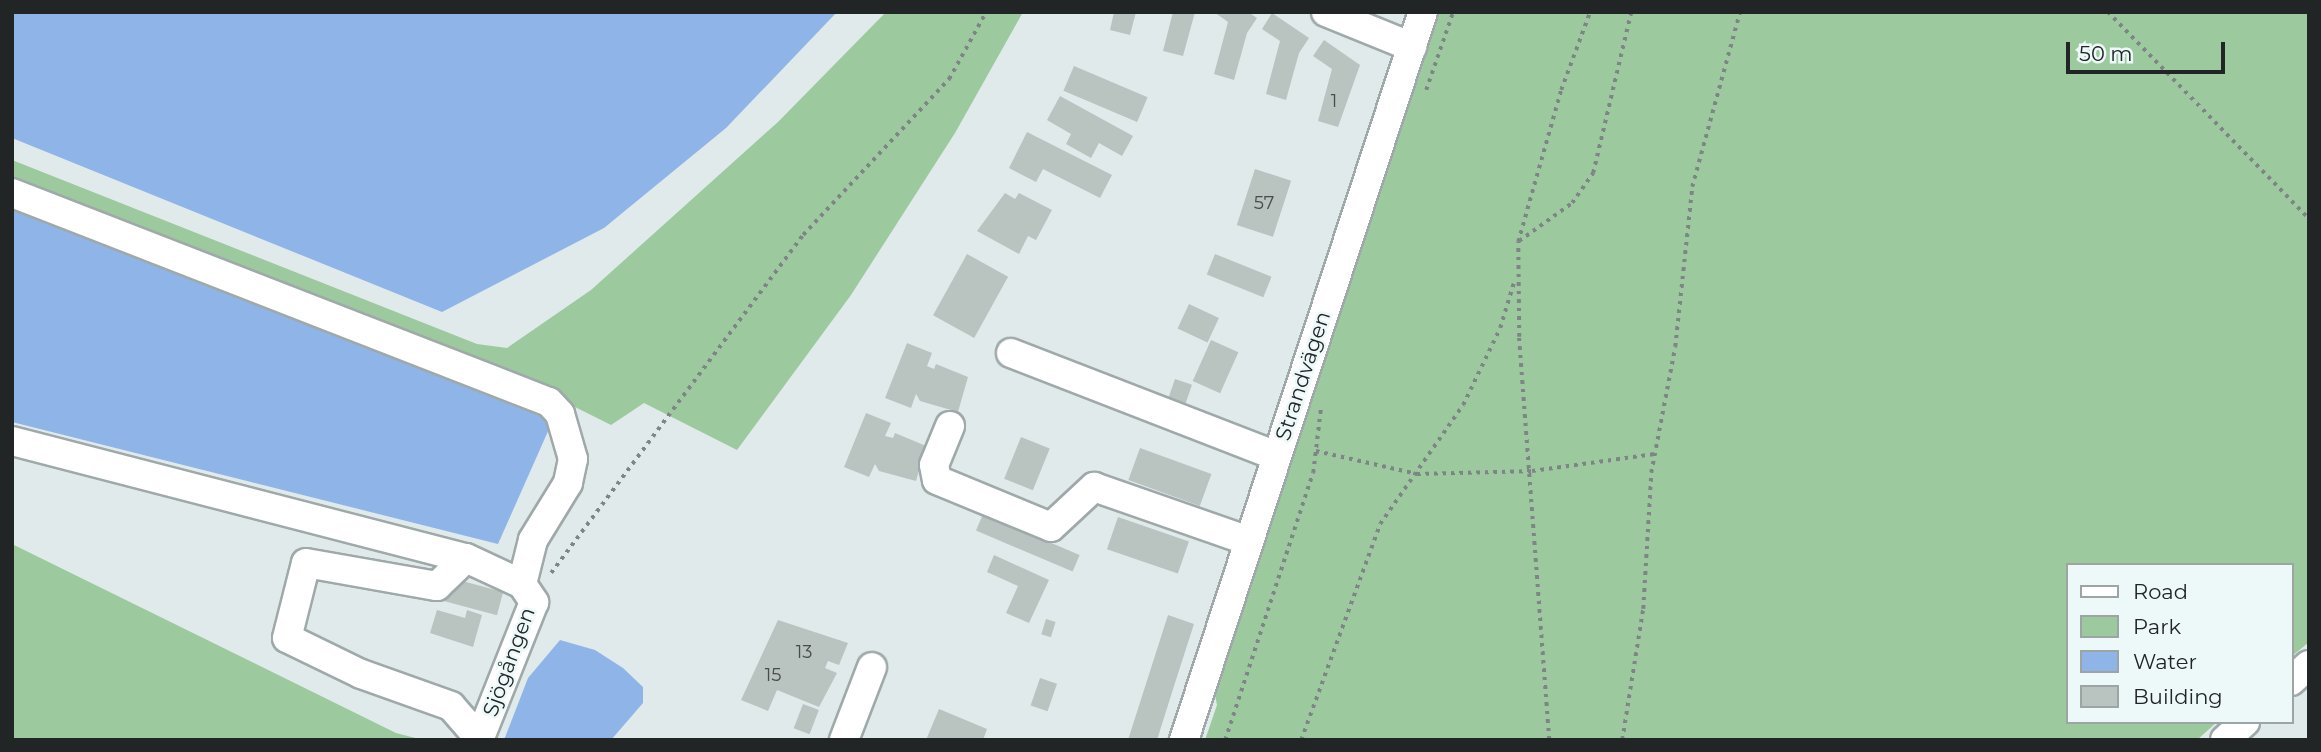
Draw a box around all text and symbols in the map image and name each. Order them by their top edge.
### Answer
scale bar [2069,28,2228,72]
text: 50 m [2079,41,2133,66]
house number: 1 [1331,90,1337,112]
house number: 57 [1254,192,1274,214]
street label: Strandvägen [1270,308,1336,444]
legend [2066,563,2293,724]
text: Road [2133,579,2188,604]
street label: Sjögången [478,604,540,720]
text: Park [2133,614,2181,639]
house number: 13 [796,641,812,663]
text: Water [2133,649,2197,674]
house number: 15 [765,664,781,686]
text: Building [2133,684,2223,709]

